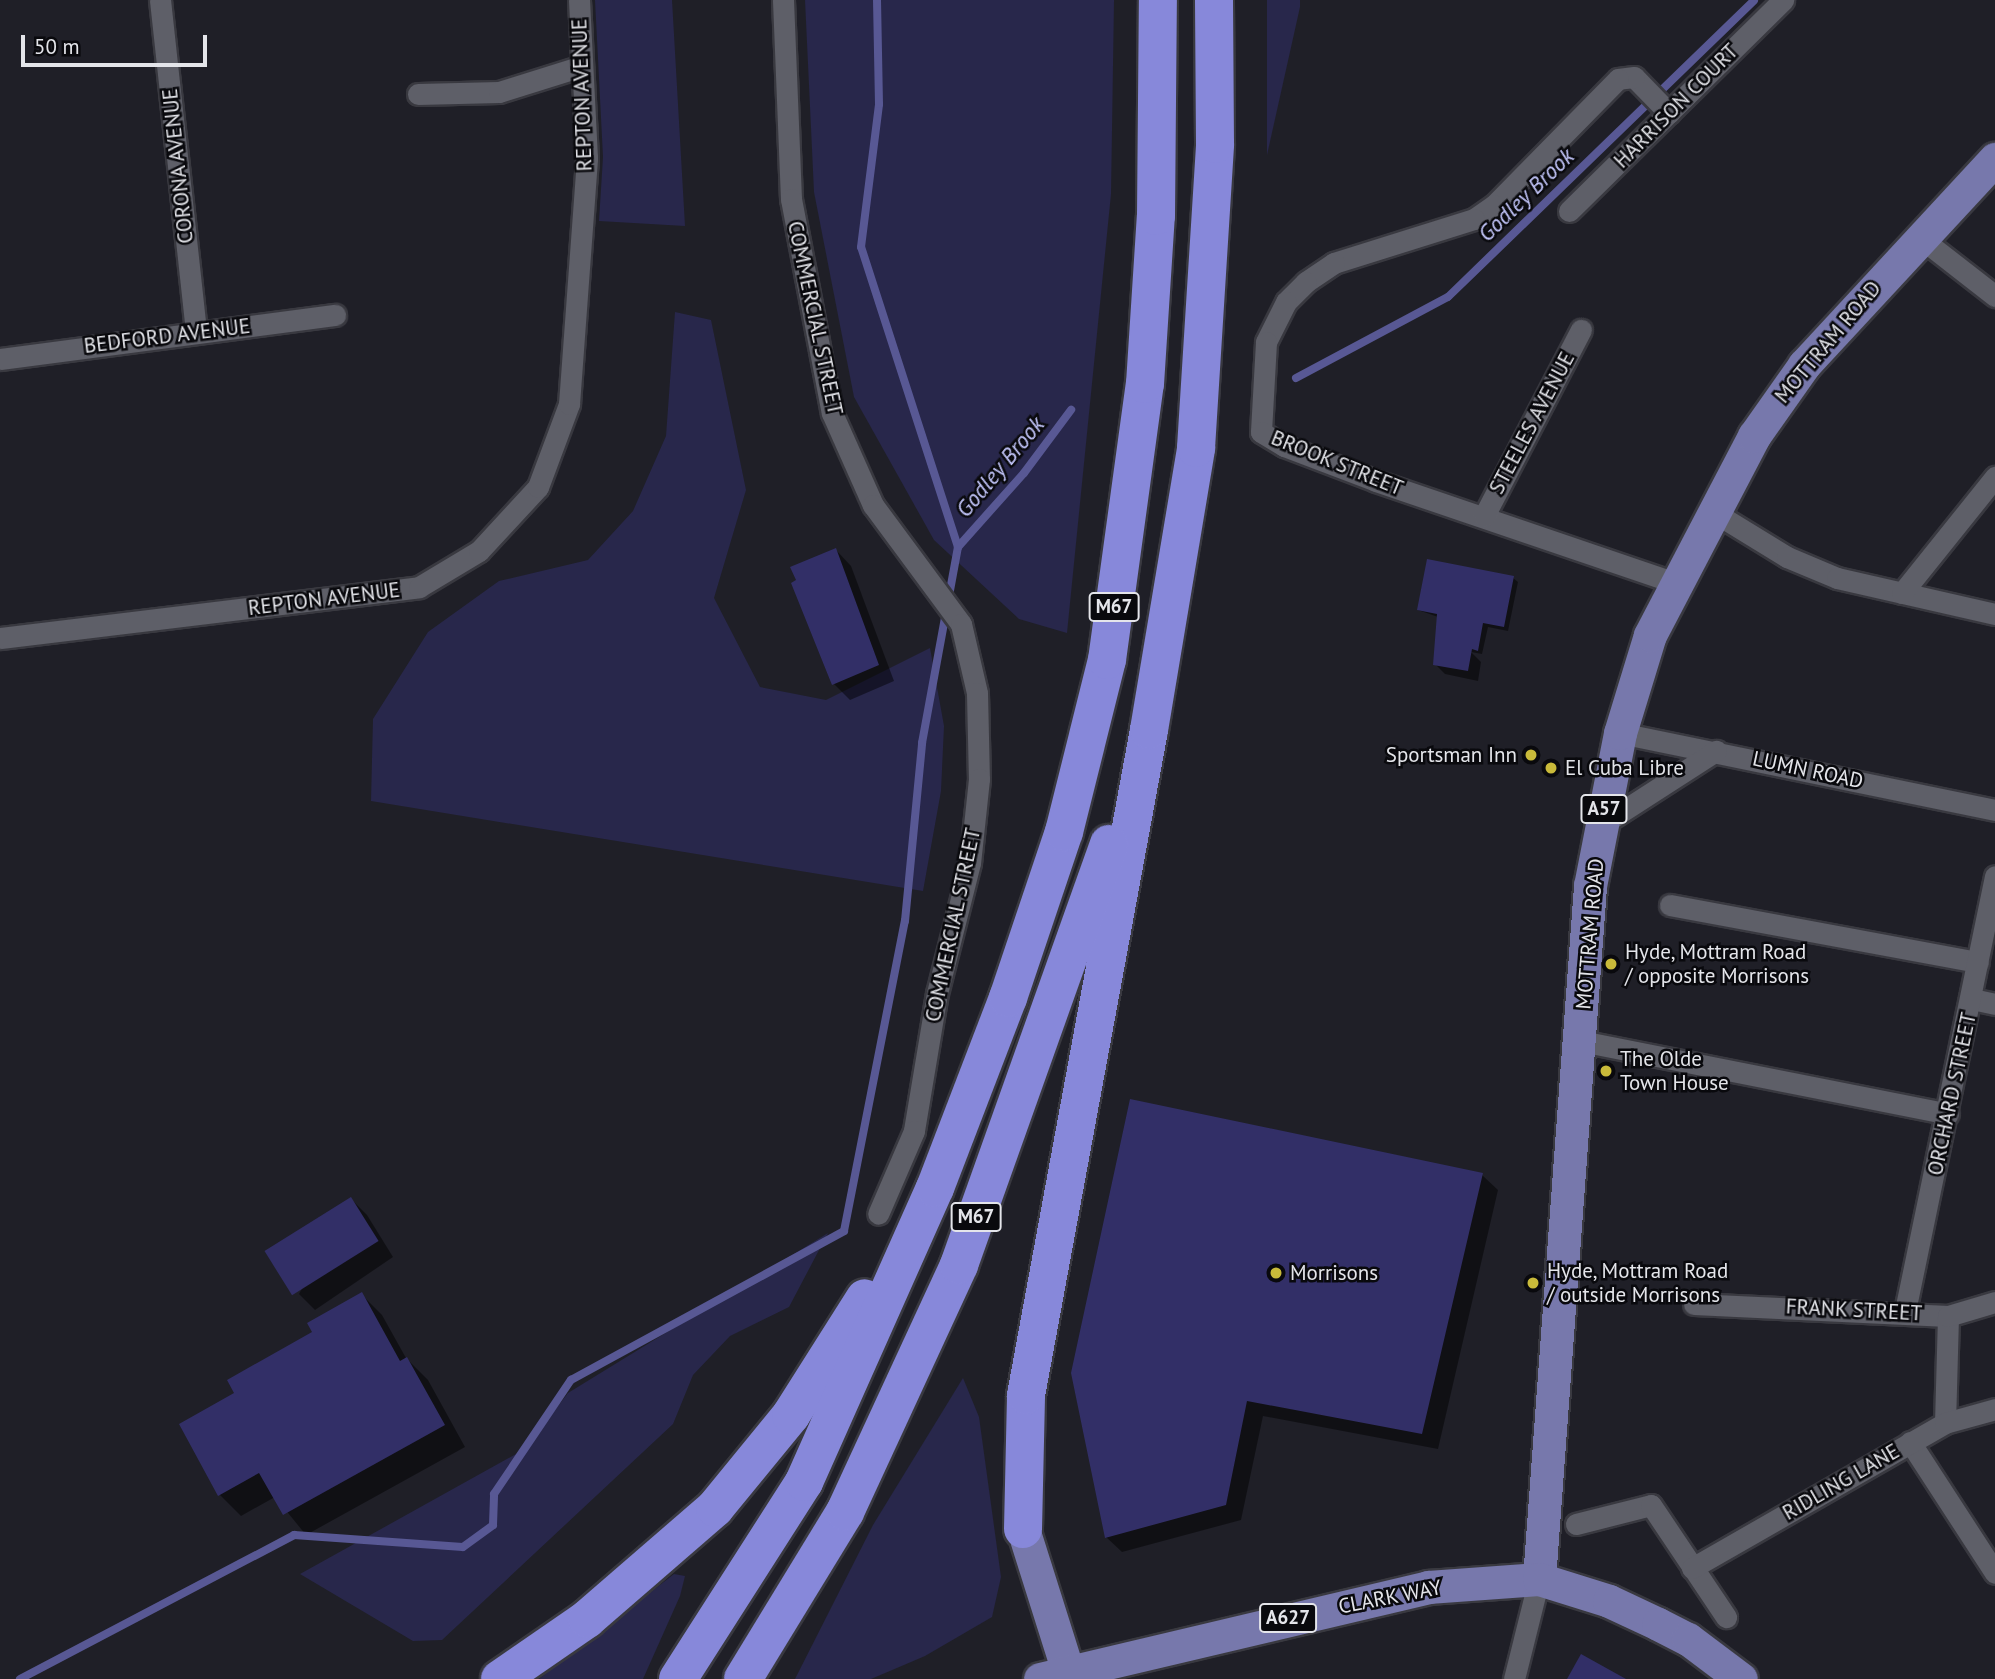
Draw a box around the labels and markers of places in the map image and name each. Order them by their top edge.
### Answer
place label: Sportsman Inn [1386,742,1517,768]
marker: Sportsman Inn [1523,747,1539,763]
place label: El Cuba Libre [1565,755,1684,781]
marker: El Cuba Libre [1543,760,1559,776]
place label: Hyde, Mottram Road / opposite Morrisons [1625,939,1809,989]
marker: Hyde, Mottram Road / opposite Morrisons [1603,956,1619,972]
place label: The Olde Town House [1620,1046,1729,1096]
marker: The Olde Town House [1598,1063,1614,1079]
place label: Hyde, Mottram Road / outside Morrisons [1547,1258,1730,1308]
place label: Morrisons [1290,1260,1378,1286]
marker: Morrisons [1268,1265,1284,1281]
marker: Hyde, Mottram Road / outside Morrisons [1525,1275,1541,1291]

